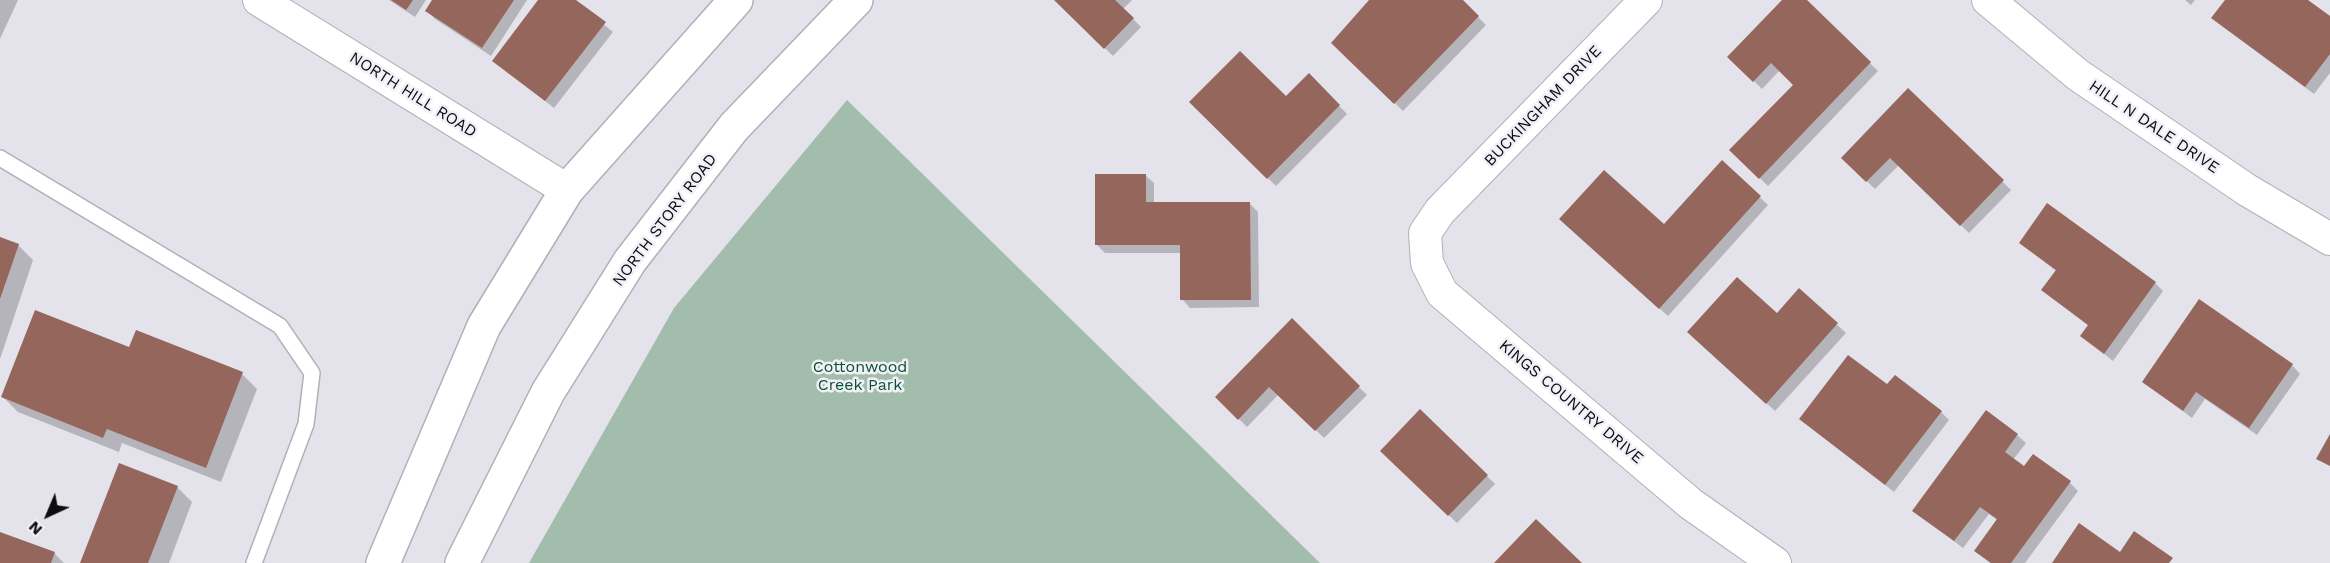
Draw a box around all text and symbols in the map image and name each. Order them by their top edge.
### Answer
street label: BUCKINGHAM DRIVE [1480,42,1606,170]
street label: NORTH HILL ROAD [346,48,480,142]
street label: HILL N DALE DRIVE [2085,76,2223,178]
street label: NORTH STORY ROAD [609,150,721,290]
street label: KINGS COUNTRY DRIVE [1495,336,1647,468]
park label: Cottonwood Creek Park [813,357,907,395]
north arrow [18,485,78,545]
text: N [24,517,46,539]

